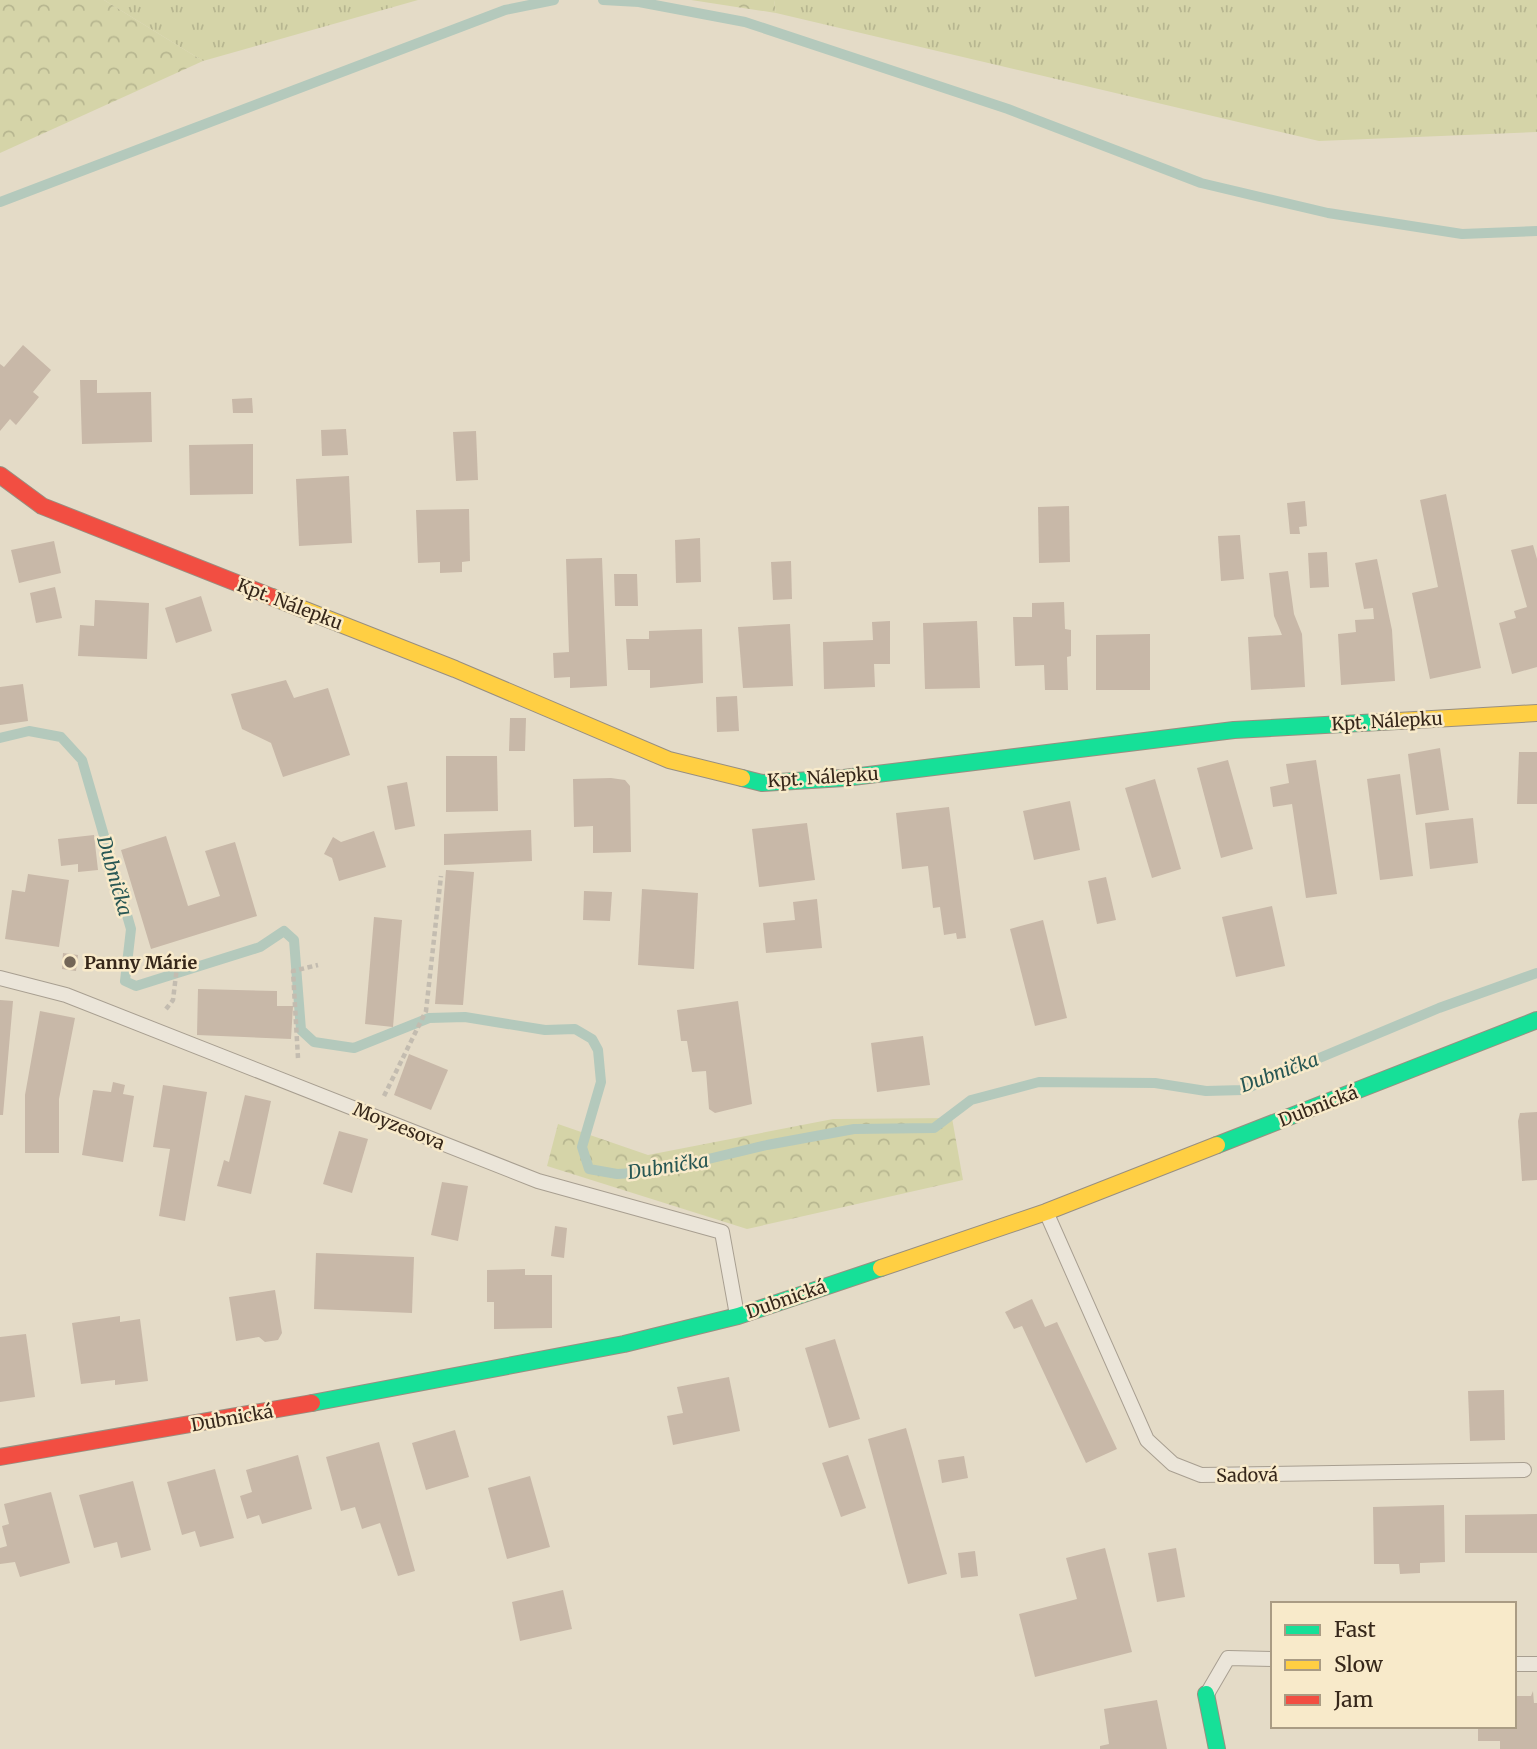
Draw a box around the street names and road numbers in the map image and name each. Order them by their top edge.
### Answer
street label: Kpt. Nálepku [234,573,346,635]
street label: Kpt. Nálepku [1331,707,1443,735]
street label: Kpt. Nálepku [767,762,879,792]
street label: Dubnická [1275,1080,1361,1132]
street label: Moyzesova [350,1097,448,1155]
street label: Dubnická [743,1274,829,1323]
street label: Dubnická [189,1399,275,1437]
street label: Sadová [1216,1463,1278,1487]

